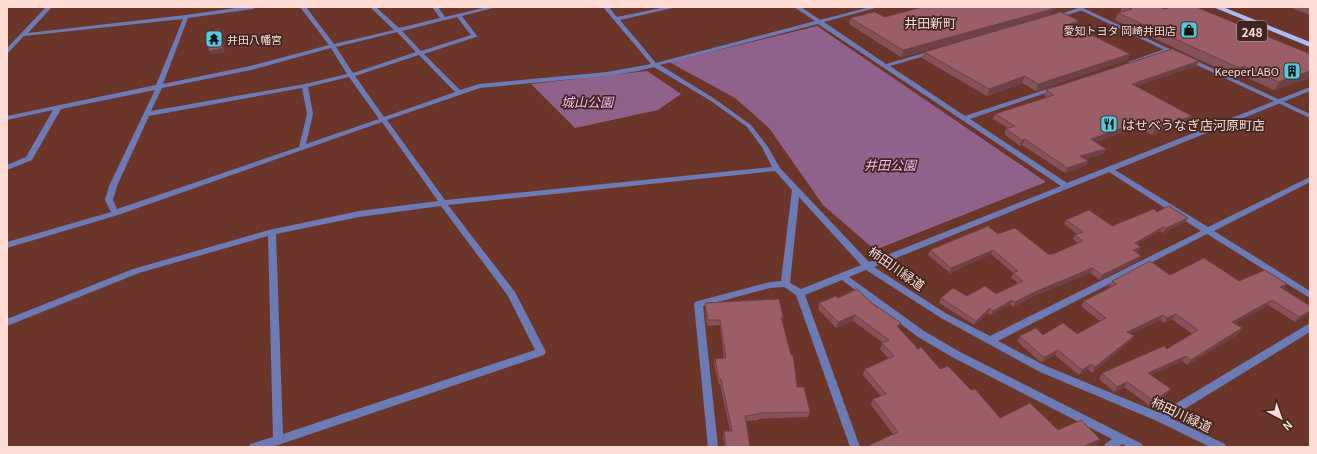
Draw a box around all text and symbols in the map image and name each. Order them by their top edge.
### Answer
district label: 井田新町 [904,13,956,32]
shop icon: 愛知トヨタ 岡崎井田店 [1179,20,1199,40]
road number: 248 [1237,21,1267,41]
place label: 愛知トヨタ 岡崎井田店 [1064,22,1176,38]
temple icon: 井田八幡宮 [204,29,224,49]
place label: 井田八幡宮 [227,31,282,47]
building icon: KeeperLABO [1282,61,1302,81]
place label: KeeperLABO [1215,63,1279,79]
park label: 城山公園 [561,92,615,111]
restaurant icon: はせべうなぎ店河原町店 [1099,114,1119,134]
place label: はせべうなぎ店河原町店 [1122,115,1265,134]
park label: 井田公園 [864,155,918,174]
street label: 柿田川緑道 [865,242,929,294]
street label: 柿田川緑道 [1149,392,1215,436]
north arrow [1261,398,1301,438]
text: N [1280,418,1297,435]

